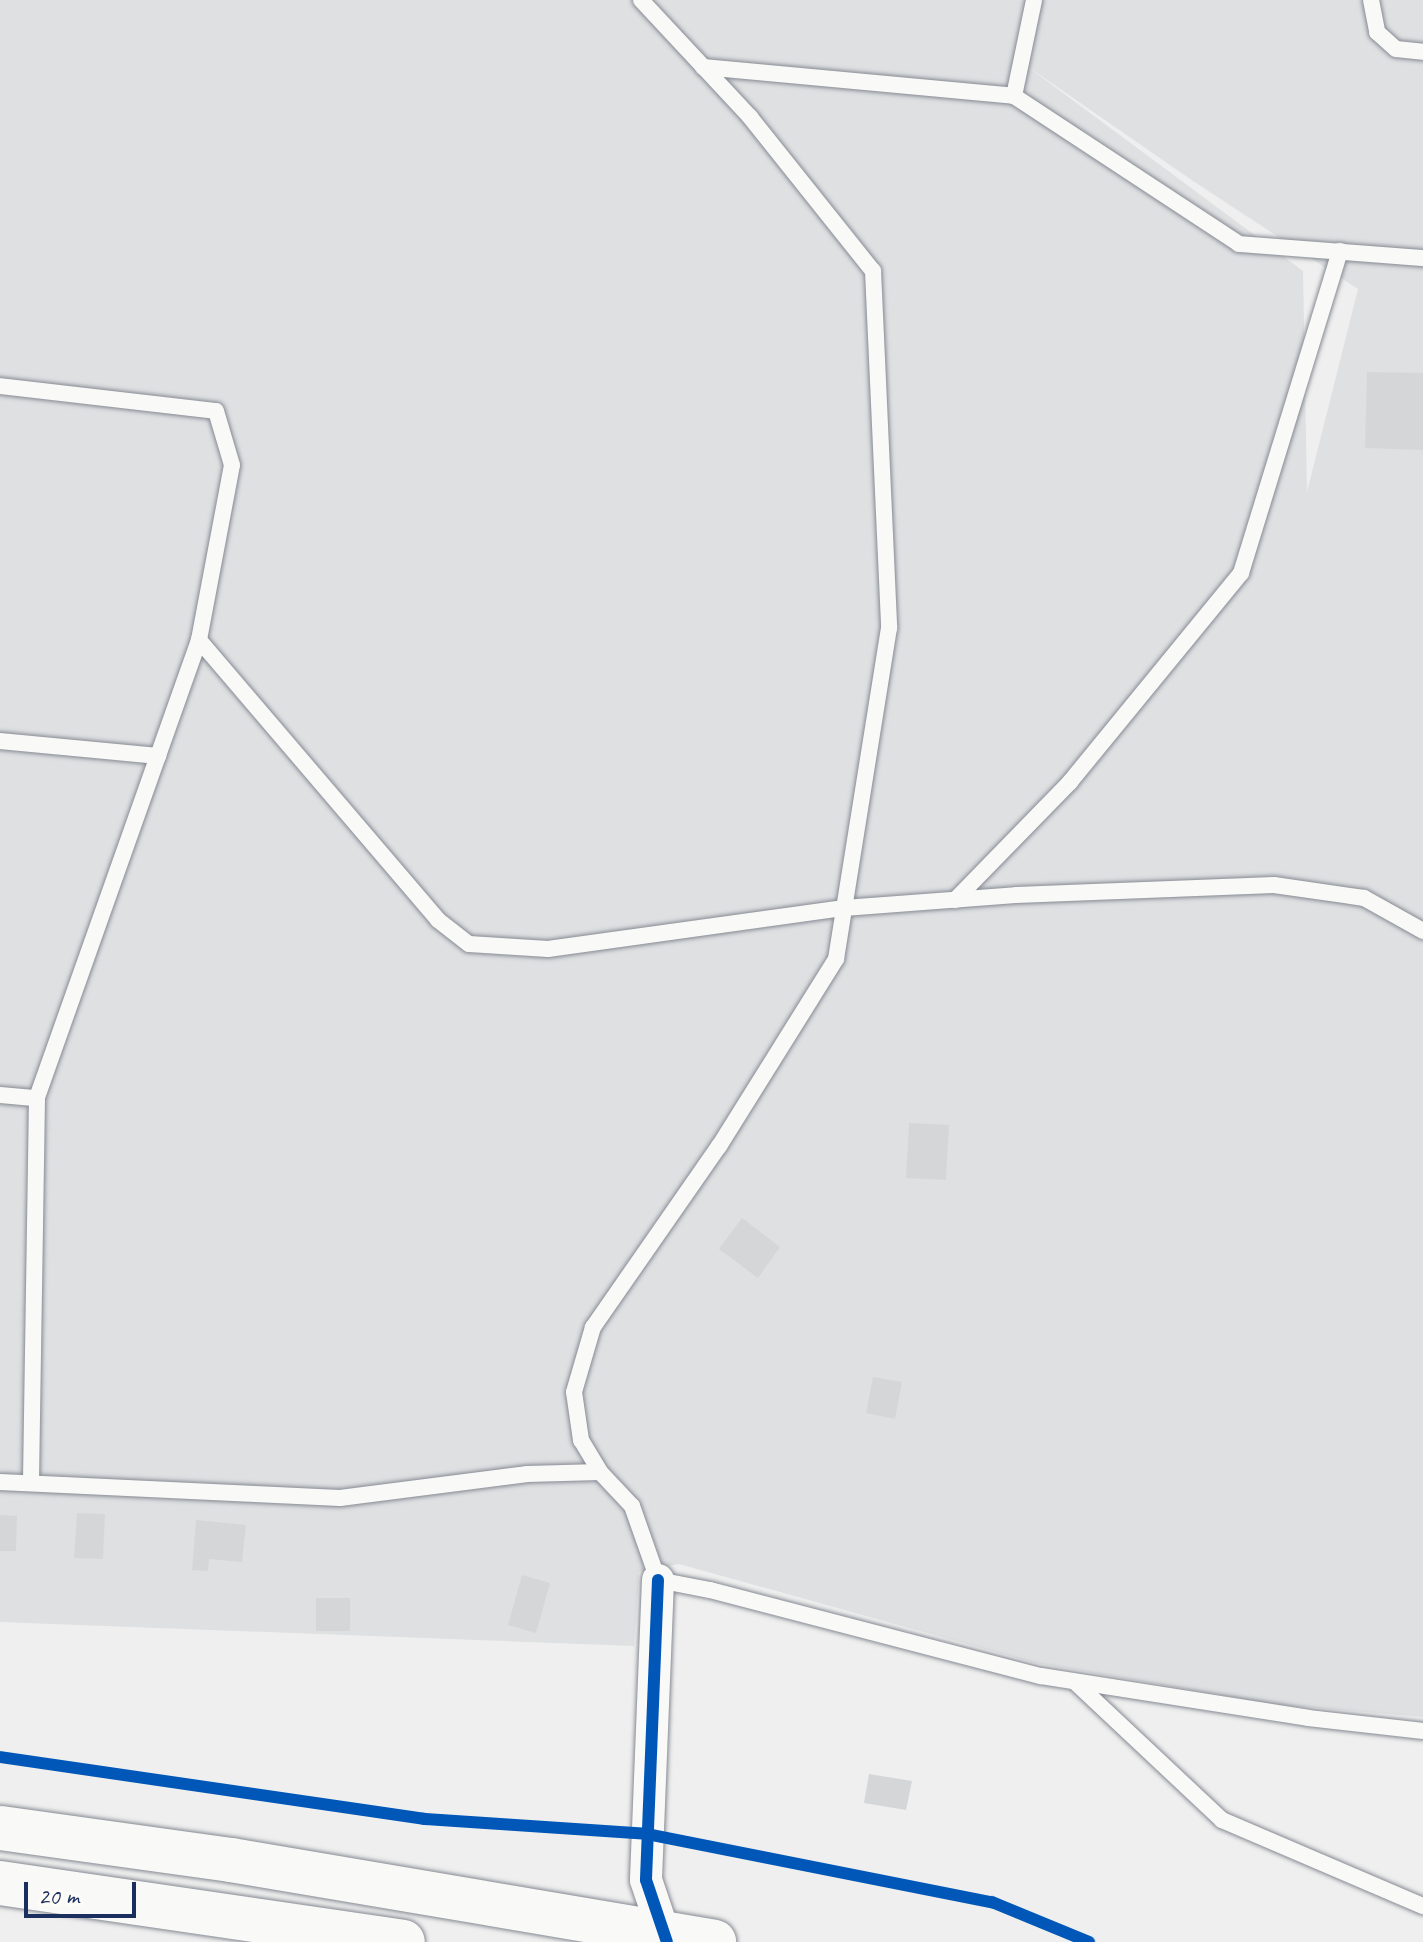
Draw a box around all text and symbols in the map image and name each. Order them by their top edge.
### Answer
scale bar [28,1866,140,1916]
text: 20 m [38,1881,79,1911]

